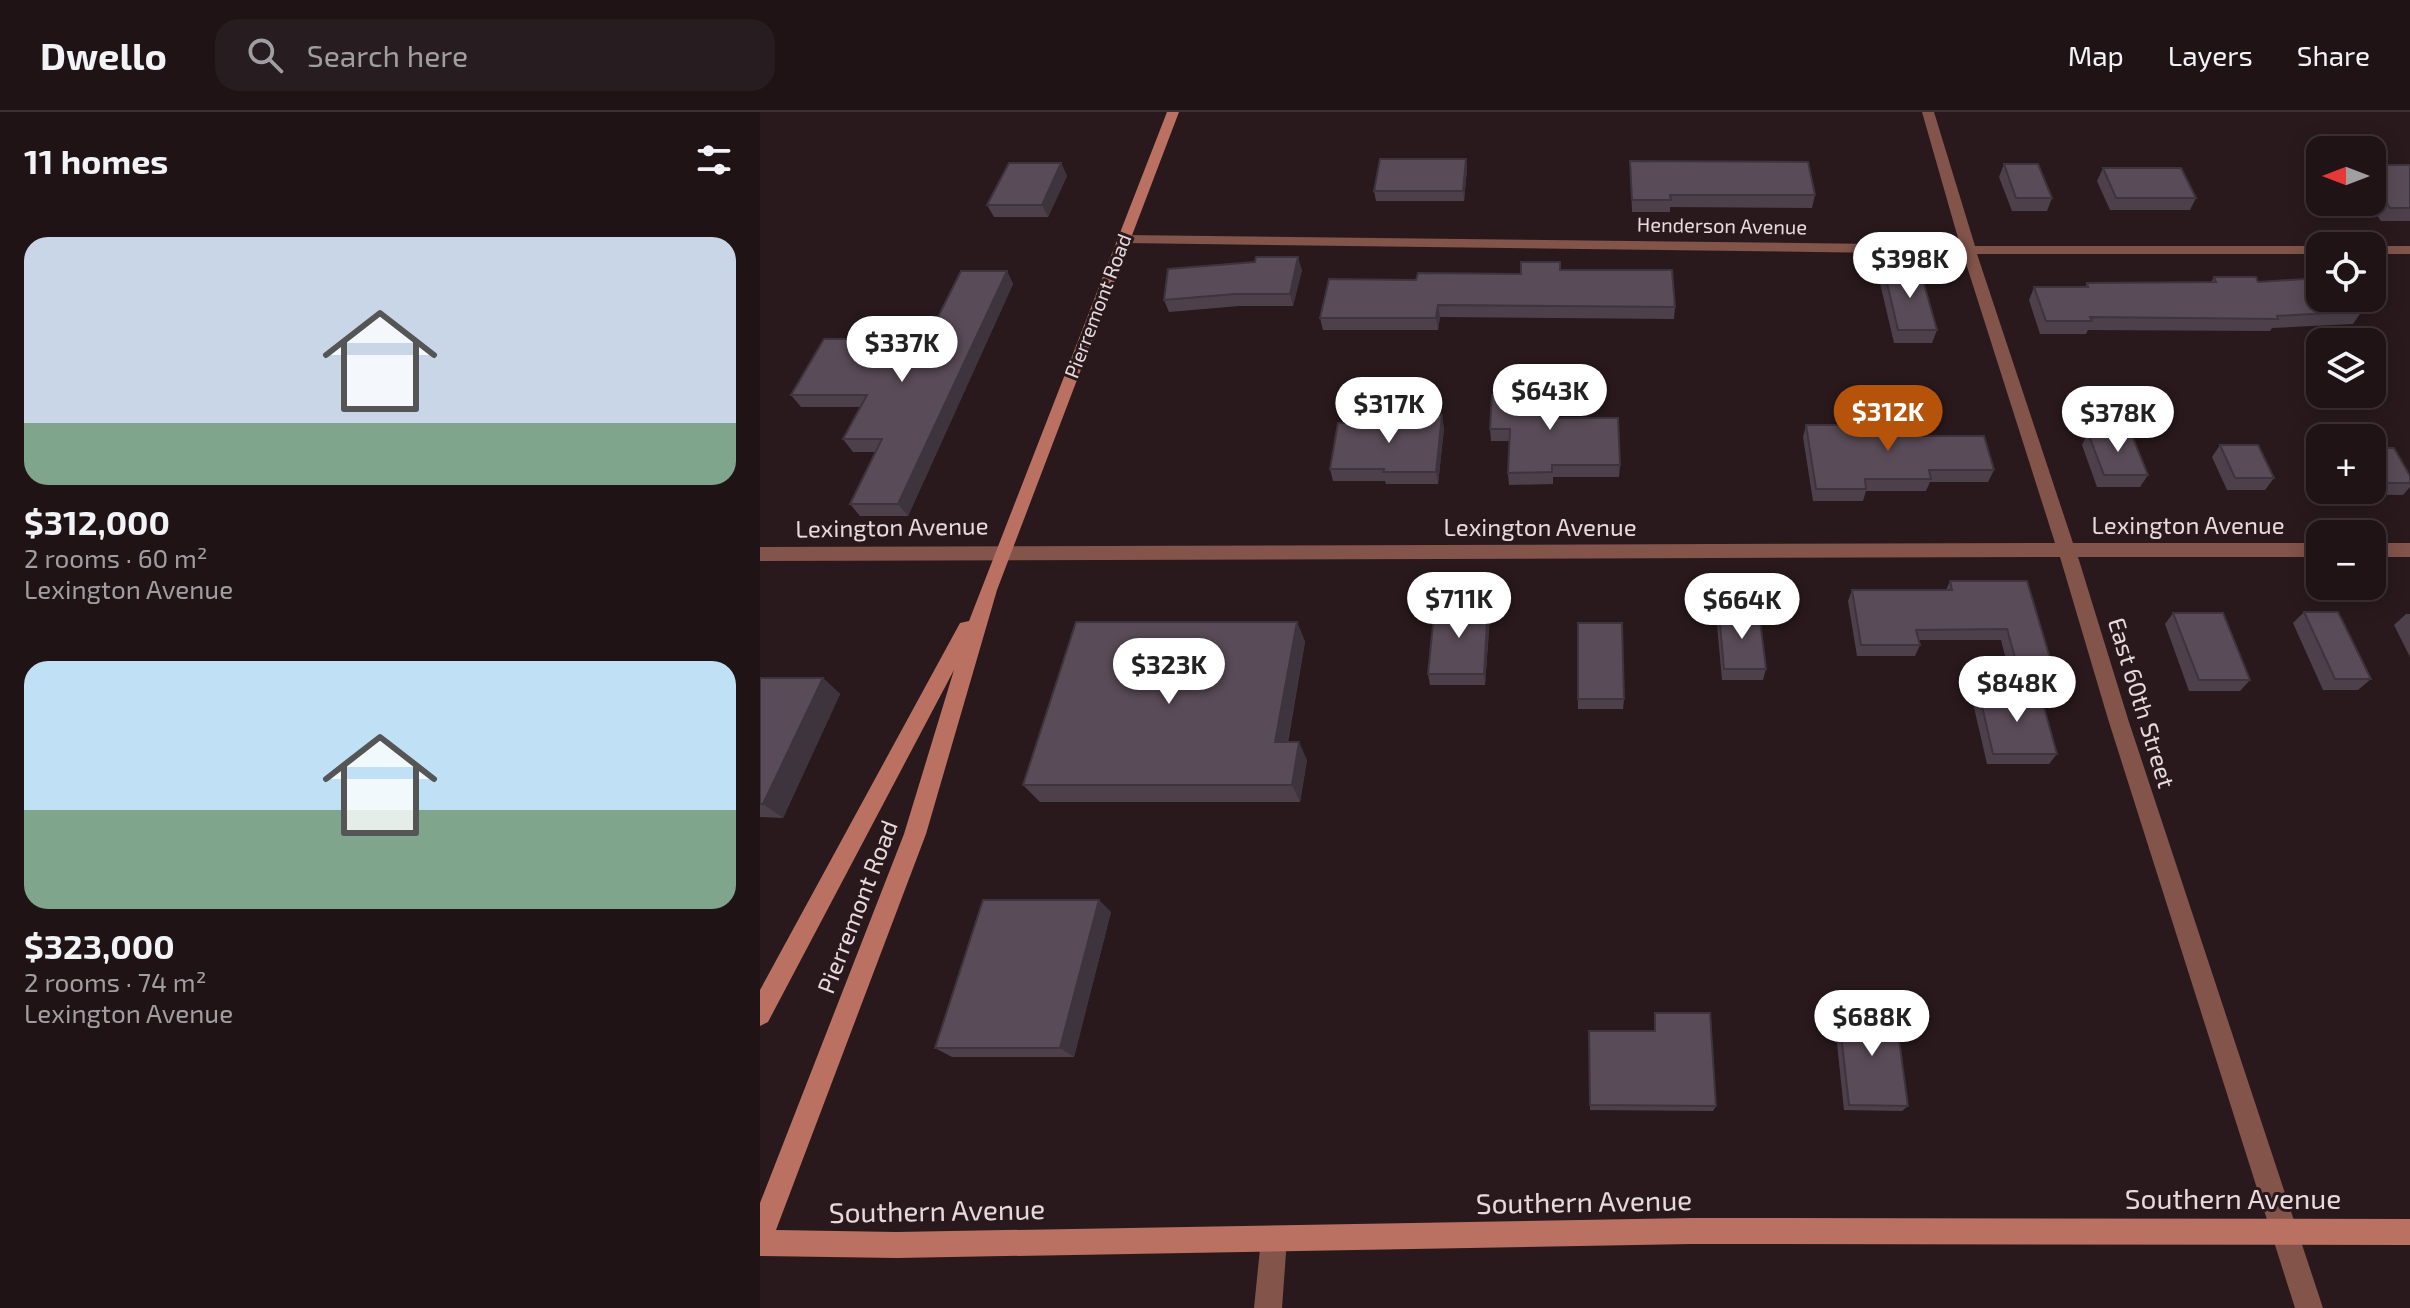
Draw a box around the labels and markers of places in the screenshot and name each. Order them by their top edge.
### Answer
pin: $398K [1854,232,1966,300]
pin: $337K [846,316,958,384]
pin: $643K [1494,364,1606,432]
pin: $317K [1333,377,1445,445]
pin: $312K [1832,385,1944,453]
pin: $378K [2062,386,2174,454]
pin: $711K [1403,572,1515,640]
pin: $664K [1686,573,1798,641]
pin: $323K [1113,638,1225,706]
pin: $848K [1961,656,2073,724]
pin: $688K [1816,990,1928,1058]

